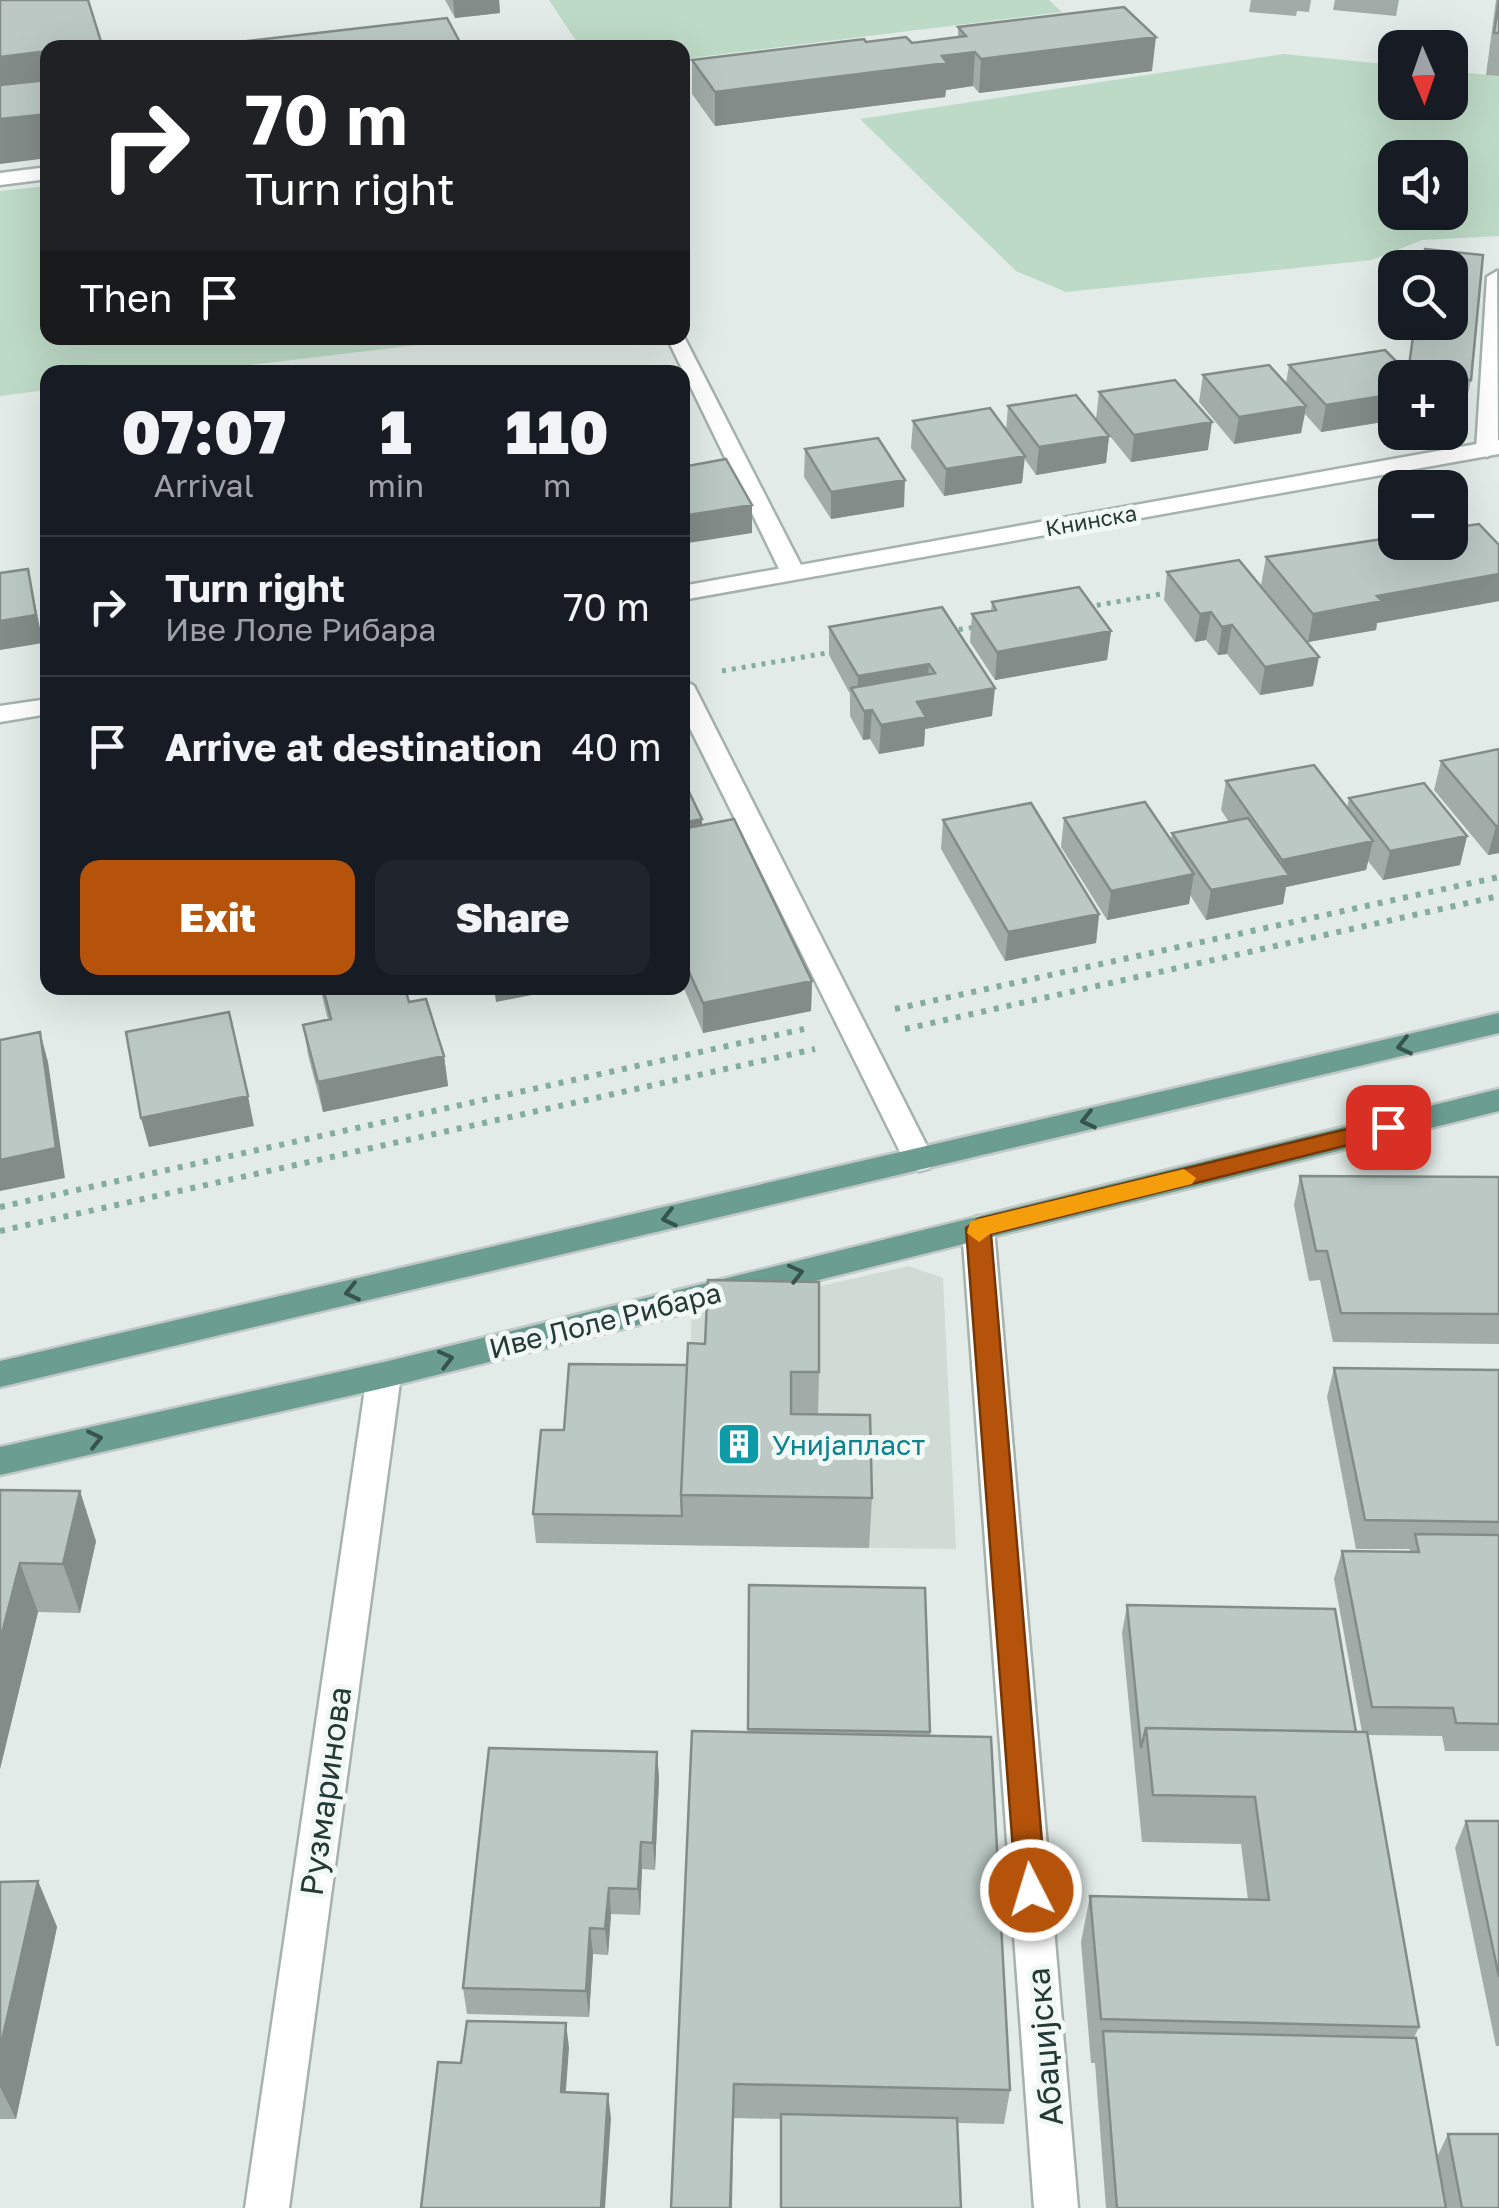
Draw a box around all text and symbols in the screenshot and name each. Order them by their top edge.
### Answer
north arrow [1378,30,1468,120]
map controls [1378,30,1468,560]
text: 70 m [245,76,407,160]
icon: right [80,80,210,210]
button: sound [1378,140,1468,230]
text: Turn right [245,161,455,215]
button: search [1378,250,1468,340]
icon: arrive [192,270,247,325]
text: Then [80,275,172,320]
button: + [1378,360,1468,450]
text: 07:07 [121,395,286,467]
text: 1 [380,395,412,467]
text: 110 [506,395,609,467]
text: Arrival [154,466,254,504]
text: min [368,466,424,504]
text: m [543,466,571,504]
button: − [1378,470,1468,560]
street label: Книнска [1043,499,1139,541]
text: Turn right [165,565,345,610]
icon: right [80,579,135,634]
text: 70 m [563,584,650,629]
text: Иве Лоле Рибара [165,610,436,648]
icon: arrive [80,719,135,774]
text: Arrive at destination [165,724,542,769]
text: 40 m [572,724,662,769]
button: Exit [80,860,355,975]
button: Share [375,860,650,975]
one-way arrow [1396,1034,1413,1055]
pin [1346,1085,1431,1170]
icon: arrive [1361,1100,1416,1155]
one-way arrow [1080,1108,1097,1129]
one-way arrow [661,1206,678,1227]
one-way arrow [787,1264,804,1285]
street label: Иве Лоле Рибара [486,1275,724,1365]
one-way arrow [344,1280,361,1301]
one-way arrow [437,1350,454,1371]
building icon: Унијапласт [716,1421,762,1467]
place label: Унијапласт [772,1428,925,1461]
one-way arrow [86,1430,103,1451]
street label: Рузмаринова [292,1684,358,1898]
position arrow [979,1838,1083,1942]
street label: Абаџијска [1018,1966,1070,2128]

